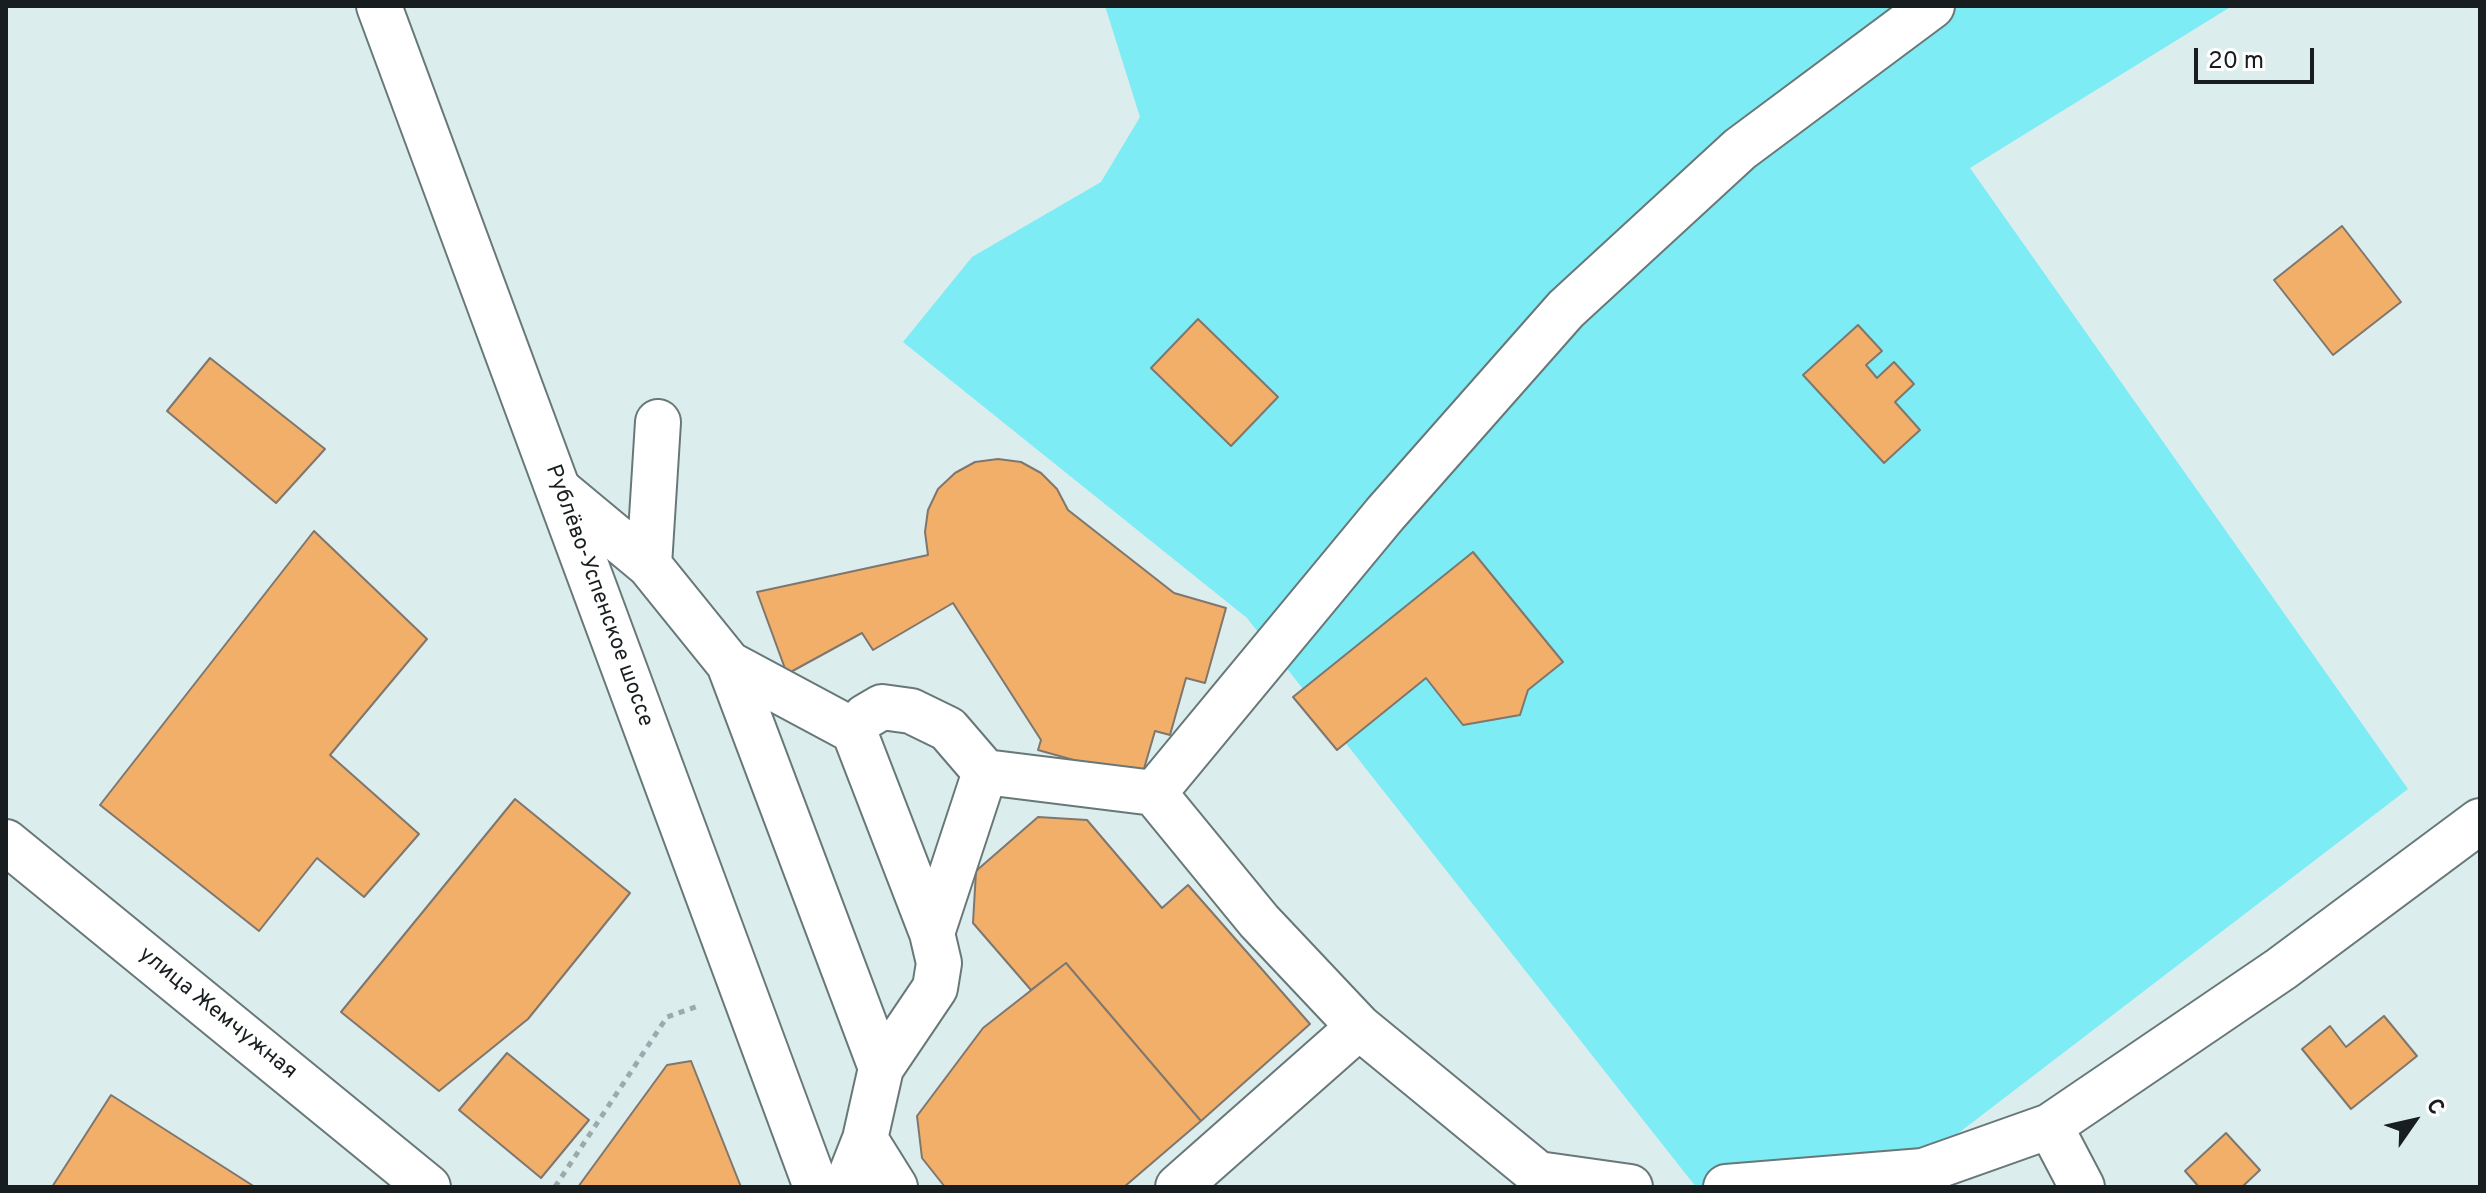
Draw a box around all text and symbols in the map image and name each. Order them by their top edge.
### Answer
scale bar [2198,32,2318,82]
text: 20 m [2208,47,2264,77]
street label: Рублёво-Успенское шоссе [538,461,658,731]
street label: улица Жемчужная [132,942,302,1086]
north arrow [2374,1081,2454,1161]
text: С [2419,1094,2449,1121]

